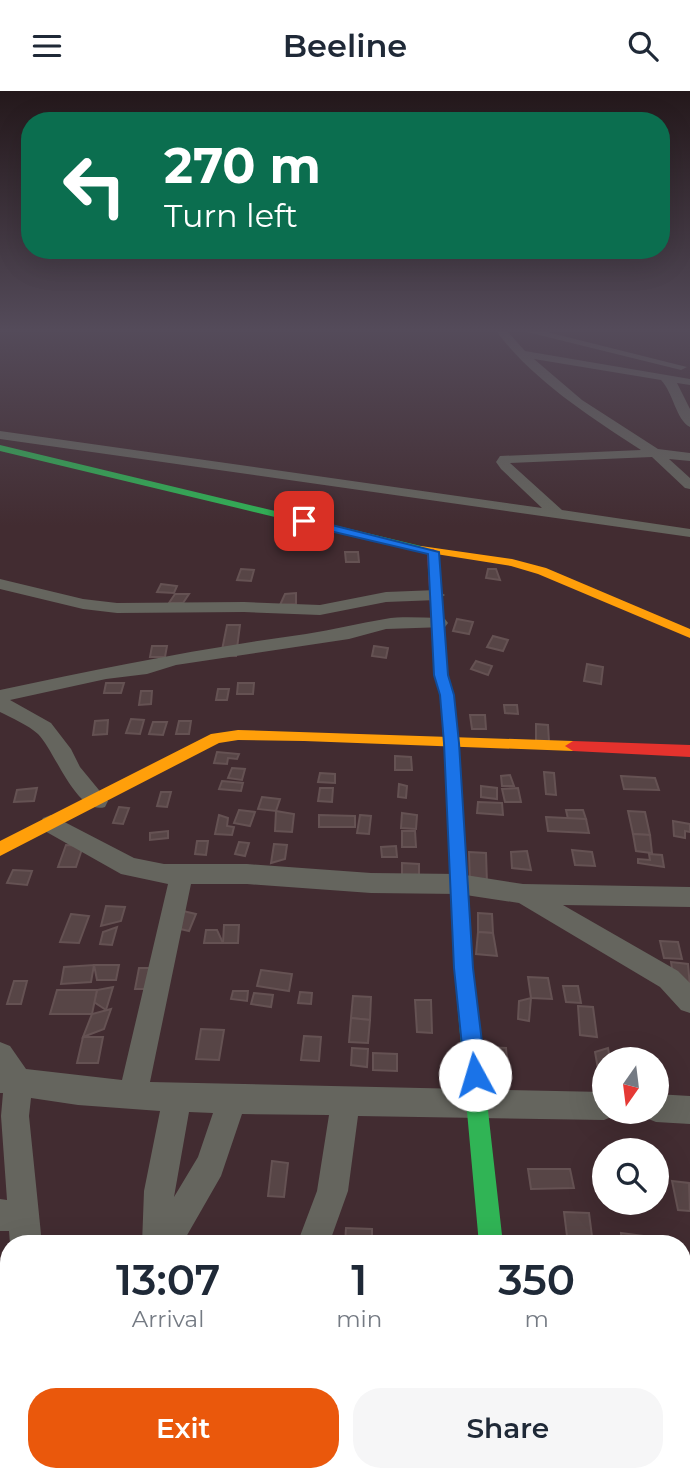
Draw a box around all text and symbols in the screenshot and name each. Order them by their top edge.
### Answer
text: Beeline [283,26,407,65]
icon: menu [28,27,66,65]
icon: search [624,27,662,65]
text: 270 m [164,136,321,195]
icon: left [49,140,140,231]
text: Turn left [164,196,298,235]
pin [274,491,334,551]
icon: arrive [285,502,323,540]
position arrow [438,1038,512,1112]
north arrow [592,1047,668,1123]
map controls [592,1047,669,1215]
button: search [592,1138,669,1215]
text: 13:07 [116,1254,220,1306]
text: 1 [351,1254,367,1306]
text: 350 [498,1254,575,1306]
text: Arrival [132,1305,204,1333]
text: min [336,1305,382,1333]
text: m [524,1305,549,1333]
button: Exit [28,1388,339,1468]
button: Share [353,1388,663,1468]

